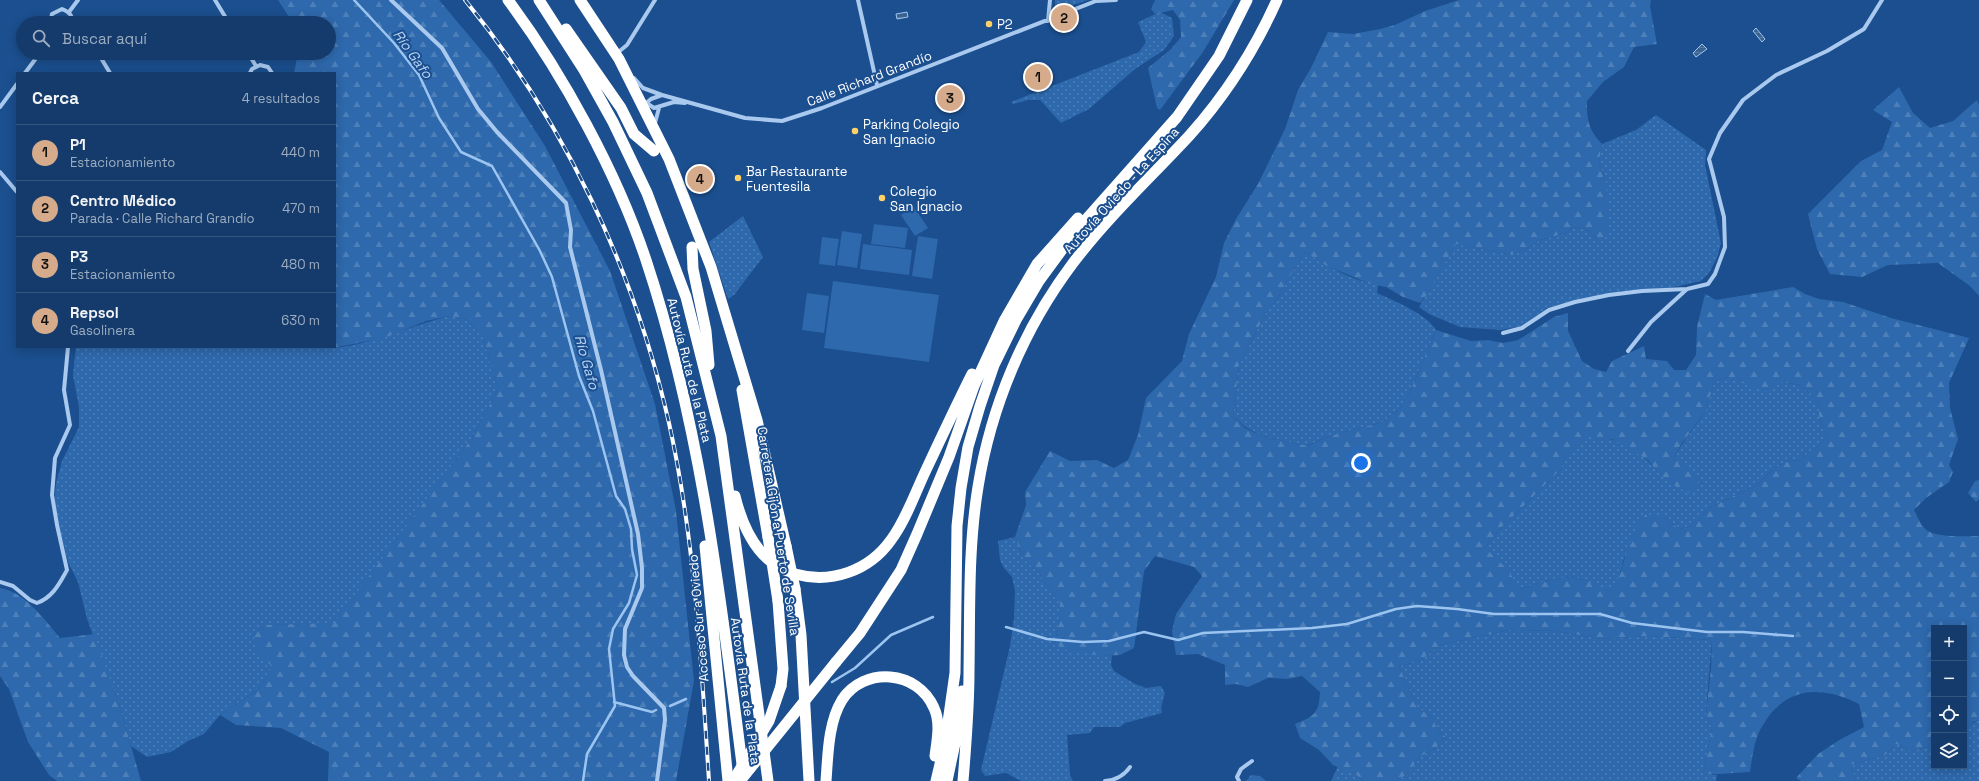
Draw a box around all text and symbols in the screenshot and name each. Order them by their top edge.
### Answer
pin: 2 [1051,3,1077,33]
search box [16,16,336,60]
place label: P2 [997,16,1013,33]
marker: P2 [984,19,994,29]
water label: Río Gafo [389,26,437,82]
icon: search [30,27,52,49]
text: Buscar aquí [62,29,147,48]
street label: Calle Richard Grandío [804,47,934,110]
pin: 1 [1025,62,1051,92]
pin: 3 [937,83,963,113]
text: Cerca [32,87,79,109]
text: 4 resultados [242,90,320,107]
place label: Parking Colegio San Ignacio [863,116,960,148]
street label: Autovía Oviedo - La Espina [1060,123,1183,257]
marker: Parking Colegio San Ignacio [850,126,860,136]
text: P1 [70,135,86,154]
text: 1 [42,144,48,161]
text: 440 m [281,144,320,161]
text: Estacionamiento [70,154,175,171]
place label: Bar Restaurante Fuentesila [746,163,848,195]
pin: 4 [687,164,713,194]
marker: Bar Restaurante Fuentesila [733,173,743,183]
place label: Colegio San Ignacio [890,183,963,215]
text: Centro Médico [70,191,176,210]
marker: Colegio San Ignacio [877,193,887,203]
text: 2 [41,200,49,217]
text: 470 m [282,200,320,217]
text: Parada · Calle Richard Grandío [70,210,255,227]
text: P3 [70,247,88,266]
text: 3 [41,256,49,273]
text: 480 m [281,256,320,273]
text: Estacionamiento [70,266,175,283]
street label: Autovía Ruta de la Plata [663,296,716,445]
text: Repsol [70,303,119,322]
text: 4 [41,312,49,329]
text: 630 m [281,312,320,329]
text: Gasolinera [70,322,135,339]
water label: Río Gafo [571,333,603,392]
street label: Carretera Gijón a Puerto de Sevilla [754,425,804,637]
your location [1351,453,1371,473]
street label: Acceso Sur a Oviedo [684,554,713,682]
street label: Autovía Ruta de la Plata [727,616,764,766]
map controls [1931,625,1967,769]
button: + [1931,625,1967,661]
button: − [1931,661,1967,697]
button: locate [1931,697,1967,733]
button: layers [1931,733,1967,769]

